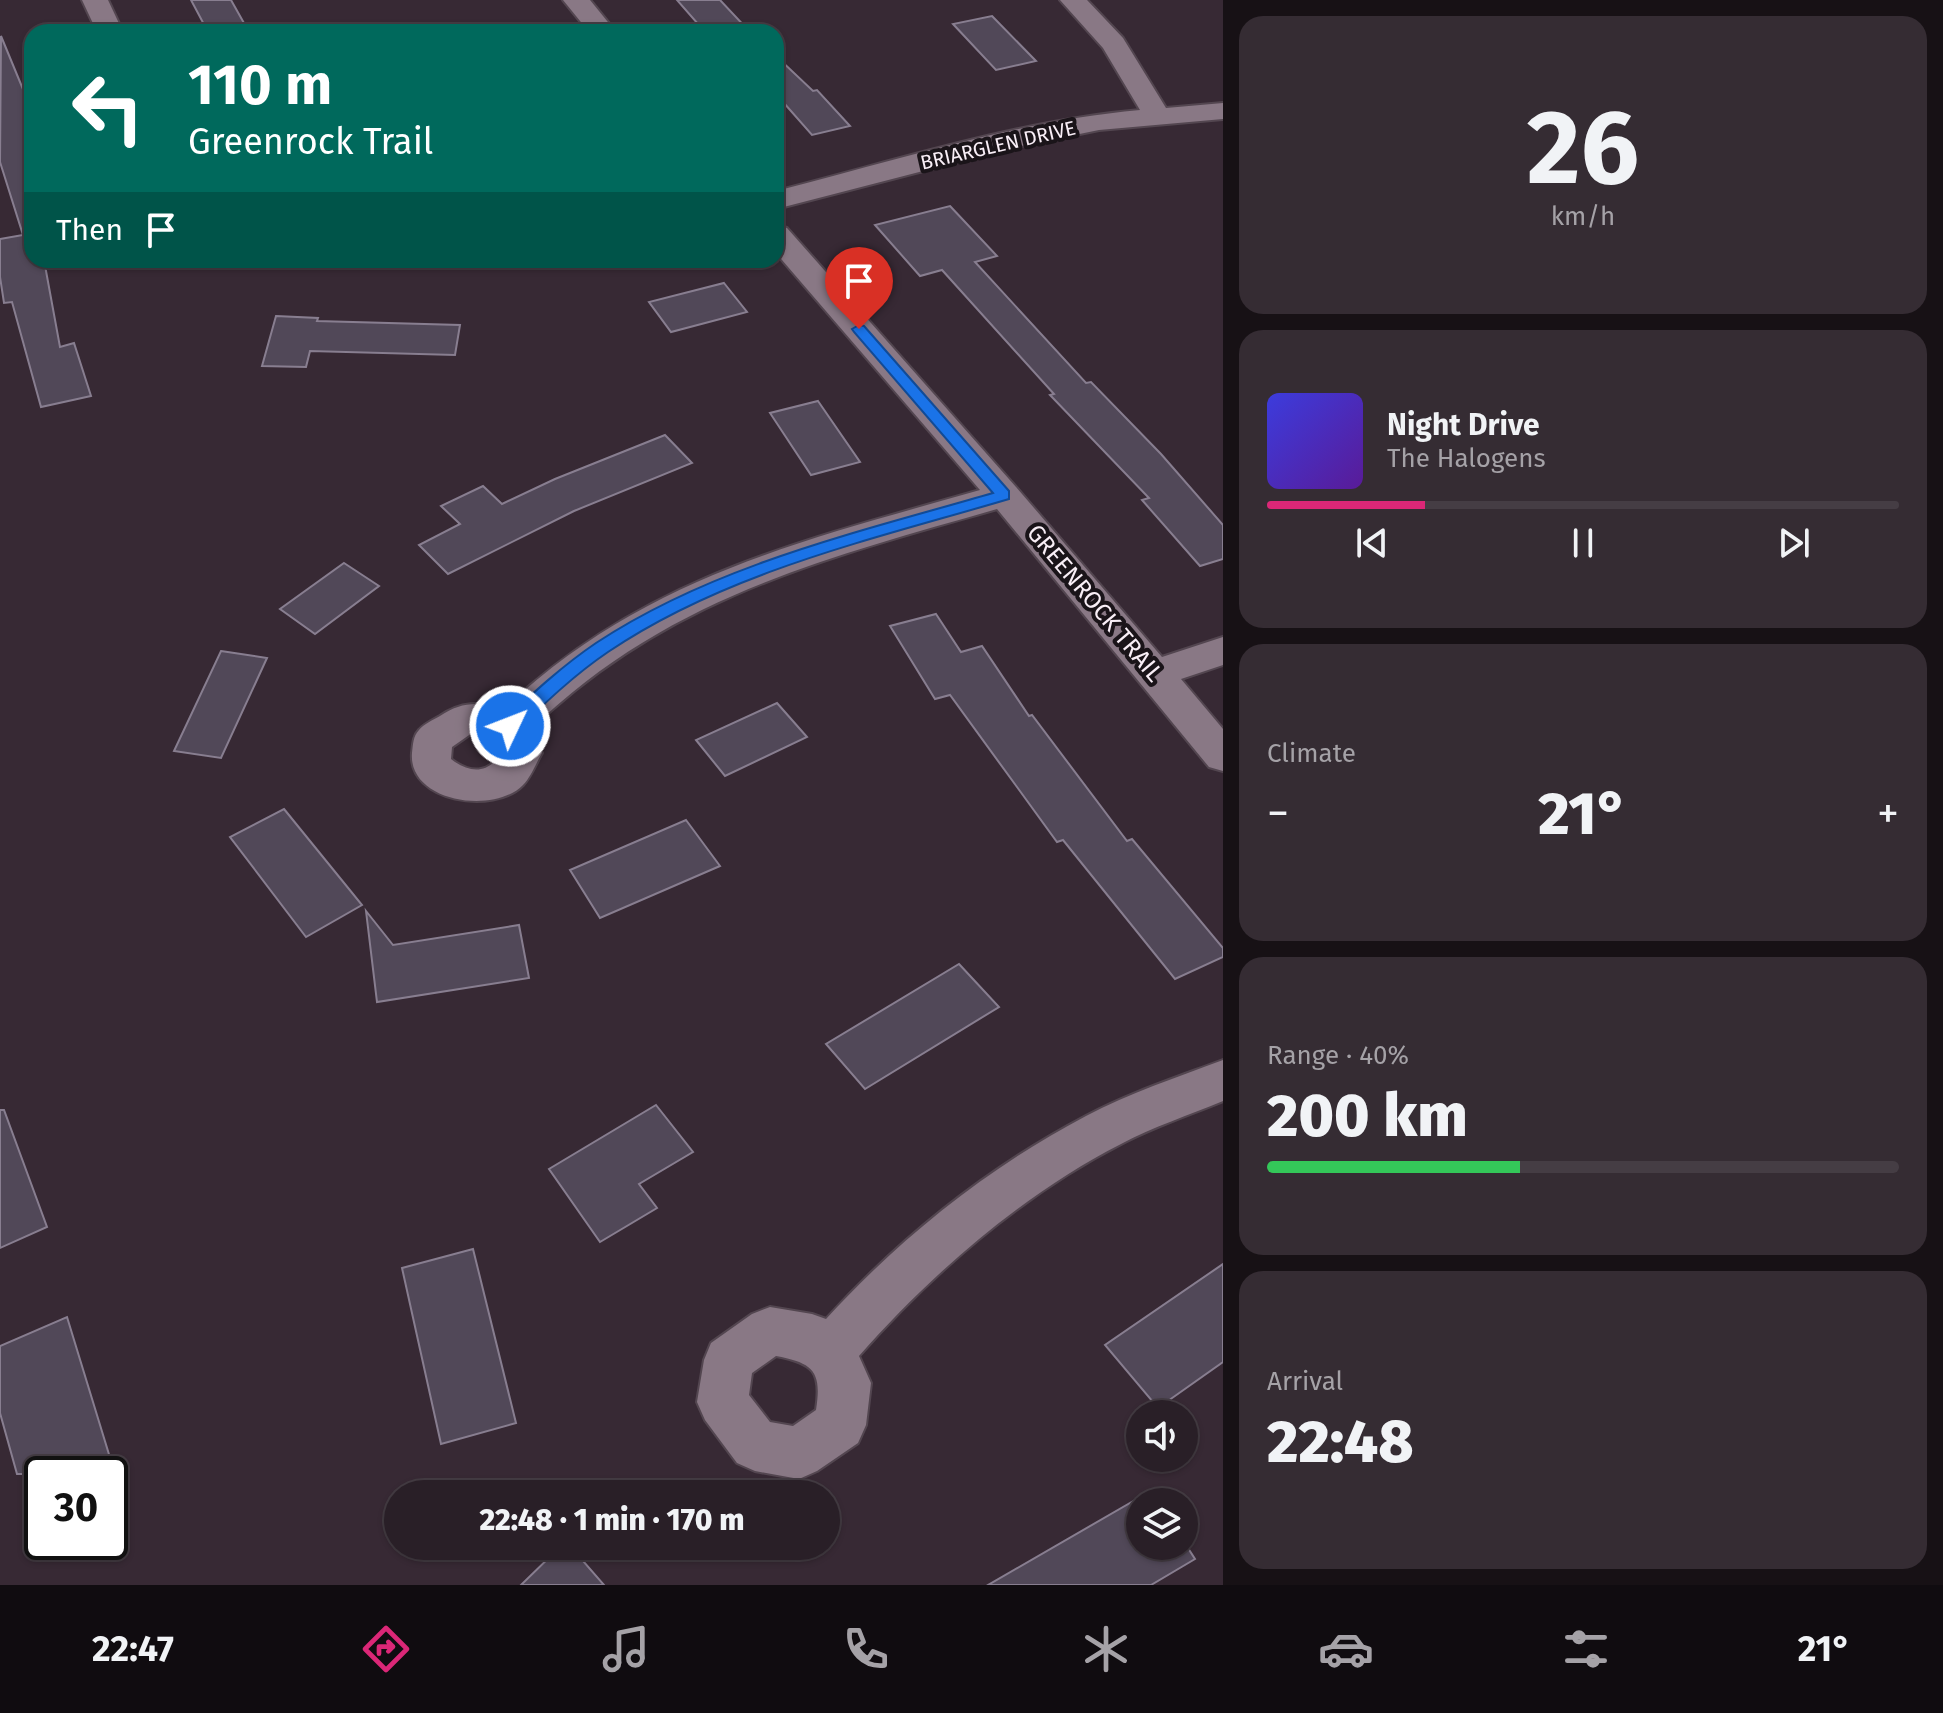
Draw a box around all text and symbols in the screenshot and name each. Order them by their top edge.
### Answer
text: 110 m [188,52,332,119]
icon: left [56,56,160,160]
text: 26 [1527,86,1639,211]
street label: BRIARGLEN DRIVE [918,115,1078,175]
text: Greenrock Trail [188,120,433,164]
text: km/h [1551,201,1615,232]
icon: arrive [139,208,183,252]
text: Then [56,212,123,248]
pin [825,247,893,329]
icon: arrive [837,259,881,303]
text: Night Drive [1387,407,1540,443]
text: The Halogens [1387,443,1546,474]
street label: GREENROCK TRAIL [1021,519,1169,687]
icon: previous [1350,521,1394,565]
icon: pause [1561,521,1605,565]
icon: next [1772,521,1816,565]
position arrow [468,684,552,768]
text: Climate [1267,738,1356,769]
text: 21° [1538,778,1628,850]
text: − [1267,787,1289,840]
text: + [1877,787,1899,840]
text: Range · 40% [1267,1040,1409,1071]
text: 200 km [1267,1080,1468,1152]
text: Arrival [1267,1366,1343,1397]
map controls [1126,1400,1198,1560]
button: sound [1126,1400,1198,1472]
text: 22:48 [1267,1406,1414,1478]
speed limit sign: 30 [24,1456,128,1560]
button: layers [1126,1488,1198,1560]
text: 22:48 · 1 min · 170 m [479,1502,745,1538]
icon: directions [358,1621,414,1677]
icon: music [598,1621,654,1677]
icon: phone [838,1621,894,1677]
icon: climate [1078,1621,1134,1677]
icon: car [1318,1621,1374,1677]
icon: filters [1558,1621,1614,1677]
text: 22:47 [92,1627,174,1671]
text: 21° [1798,1627,1851,1671]

